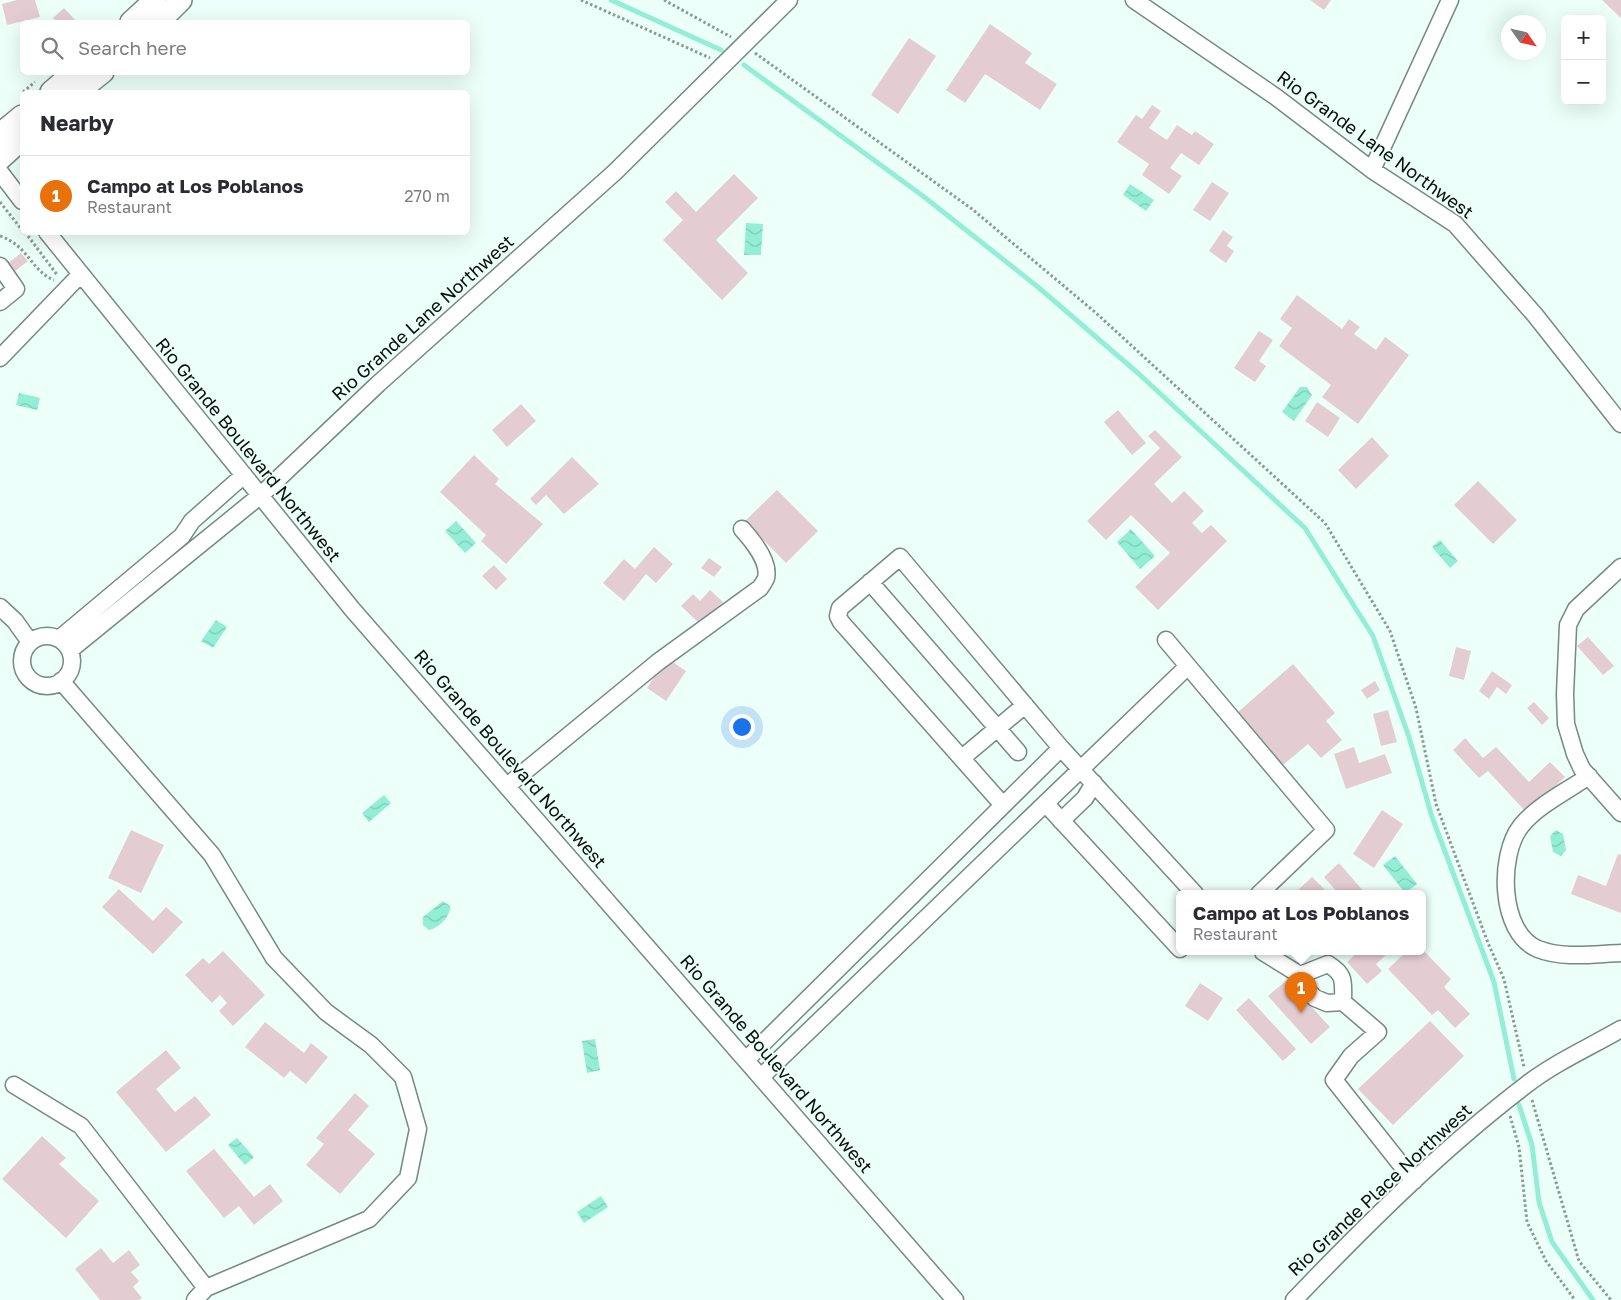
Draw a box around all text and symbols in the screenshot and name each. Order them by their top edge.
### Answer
north arrow [1501,15,1546,60]
map controls [1561,15,1606,105]
button: + [1561,15,1606,60]
search box [20,20,470,75]
icon: search [38,34,66,62]
text: Search here [78,36,187,59]
button: − [1561,60,1606,105]
street label: Rio Grande Lane Northwest [1273,66,1478,223]
text: Nearby [40,110,114,136]
text: Campo at Los Poblanos [87,174,304,197]
text: 1 [52,186,60,206]
text: 270 m [404,186,450,206]
text: Restaurant [87,197,172,217]
street label: Rio Grande Lane Northwest [327,230,518,405]
street label: Rio Grande Boulevard Northwest [151,333,346,566]
street label: Rio Grande Boulevard Northwest [410,645,612,872]
your location [729,714,755,740]
popup [1176,890,1426,955]
text: Campo at Los Poblanos [1193,901,1409,924]
text: Restaurant [1193,924,1278,944]
street label: Rio Grande Boulevard Northwest [676,950,878,1177]
pin: 1 [1285,972,1317,1013]
street label: Rio Grande Place Northwest [1283,1098,1476,1280]

